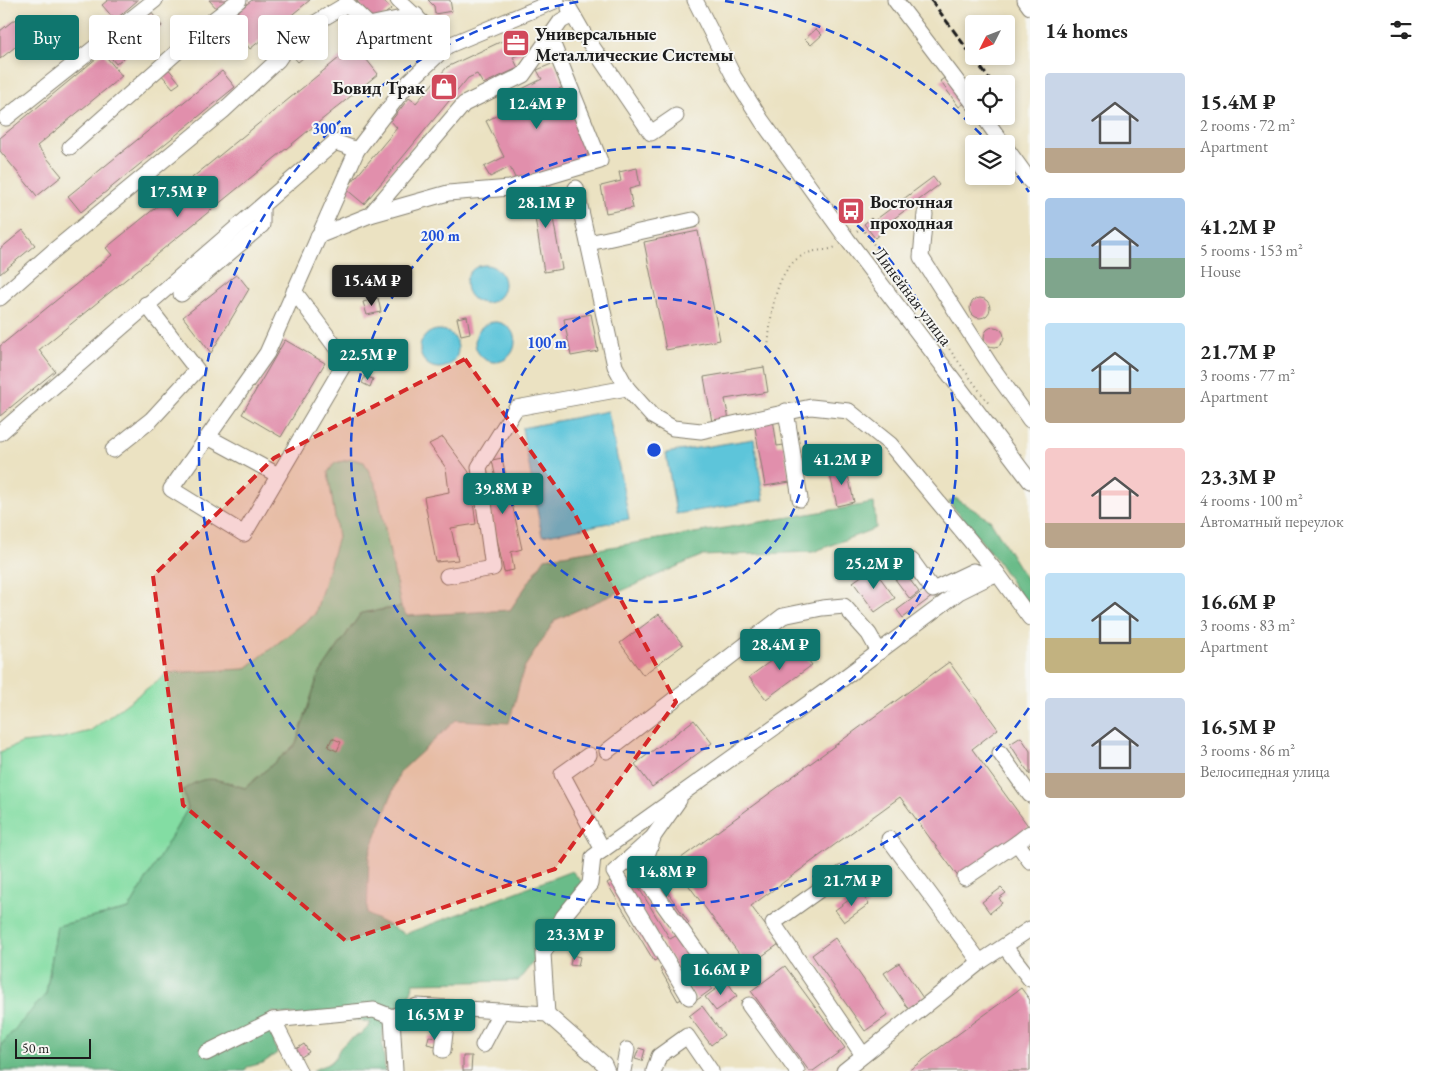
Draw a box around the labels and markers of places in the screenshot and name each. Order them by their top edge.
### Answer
place label: Универсальные Металлические Системы [534,22,734,66]
office icon: Универсальные Металлические Системы [501,28,531,58]
shop icon: Бовид Трак [429,72,459,102]
place label: Бовид Трак [332,76,425,99]
pin: 12.4M ₽ [491,88,583,130]
pin: 17.5M ₽ [132,176,224,218]
pin: 28.1M ₽ [500,186,592,229]
place label: Восточная проходная [870,190,954,234]
bus stop icon: Восточная проходная [836,196,866,226]
pin: 15.4M ₽ [326,264,418,307]
pin: 22.5M ₽ [322,338,414,381]
centre of rings [645,441,663,459]
pin: 41.2M ₽ [796,444,888,486]
pin: 39.8M ₽ [457,472,549,515]
pin: 25.2M ₽ [828,548,920,590]
pin: 28.4M ₽ [734,628,826,671]
pin: 14.8M ₽ [621,856,713,898]
pin: 21.7M ₽ [806,864,898,907]
pin: 23.3M ₽ [529,918,621,961]
pin: 16.6M ₽ [675,954,767,996]
pin: 16.5M ₽ [389,998,481,1041]

